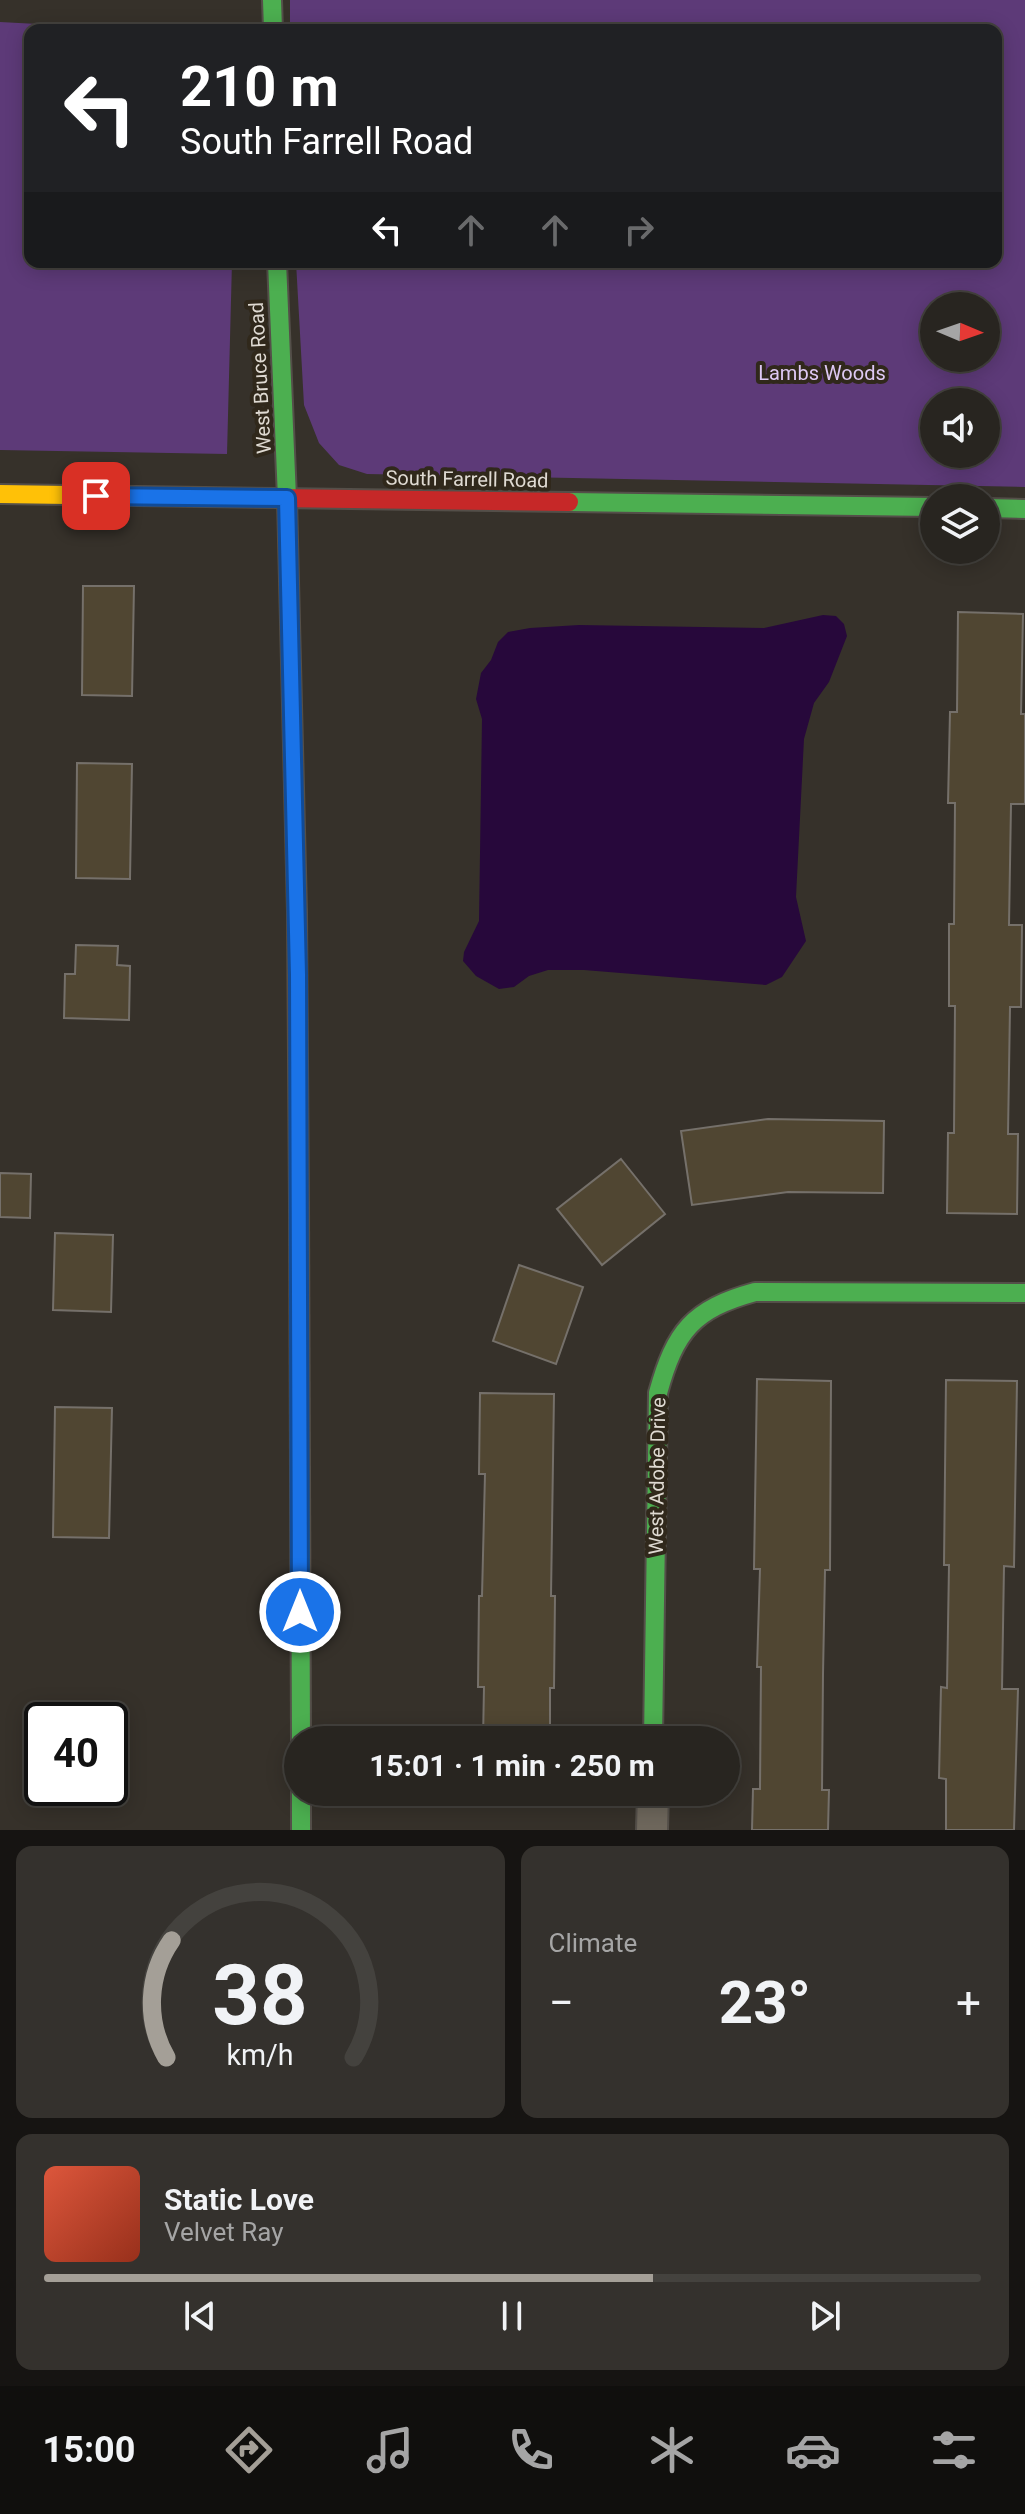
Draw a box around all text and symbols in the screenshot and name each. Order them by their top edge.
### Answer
text: 210 m [180,54,339,120]
icon: left [48,56,152,160]
text: South Farrell Road [180,121,473,163]
icon: left [365,208,409,252]
icon: ahead [449,208,493,252]
icon: ahead [533,208,577,252]
icon: right [617,208,661,252]
north arrow [920,292,1000,372]
map controls [920,292,1000,564]
street label: West Bruce Road [244,301,276,455]
park label: Lambs Woods [758,361,886,385]
button: sound [920,388,1000,468]
pin [62,462,130,530]
street label: South Farrell Road [385,466,549,492]
icon: arrive [74,474,118,518]
button: layers [920,484,1000,564]
street label: West Adobe Drive [644,1397,670,1555]
position arrow [258,1570,342,1654]
speed limit sign: 40 [24,1702,128,1806]
text: 15:01 · 1 min · 250 m [369,1748,655,1783]
text: Climate [549,1928,637,1958]
text: 38 [213,1947,308,2044]
text: 23° [719,1967,811,2038]
text: − [549,1977,574,2029]
text: + [956,1977,981,2029]
text: km/h [227,2038,294,2072]
text: Static Love [164,2182,314,2217]
text: Velvet Ray [164,2217,284,2247]
icon: previous [178,2294,222,2338]
icon: pause [490,2294,534,2338]
icon: next [803,2294,847,2338]
icon: directions [221,2422,277,2478]
icon: music [362,2422,418,2478]
icon: phone [503,2422,559,2478]
icon: climate [644,2422,700,2478]
icon: car [785,2422,841,2478]
icon: filters [926,2422,982,2478]
text: 15:00 [43,2429,135,2471]

